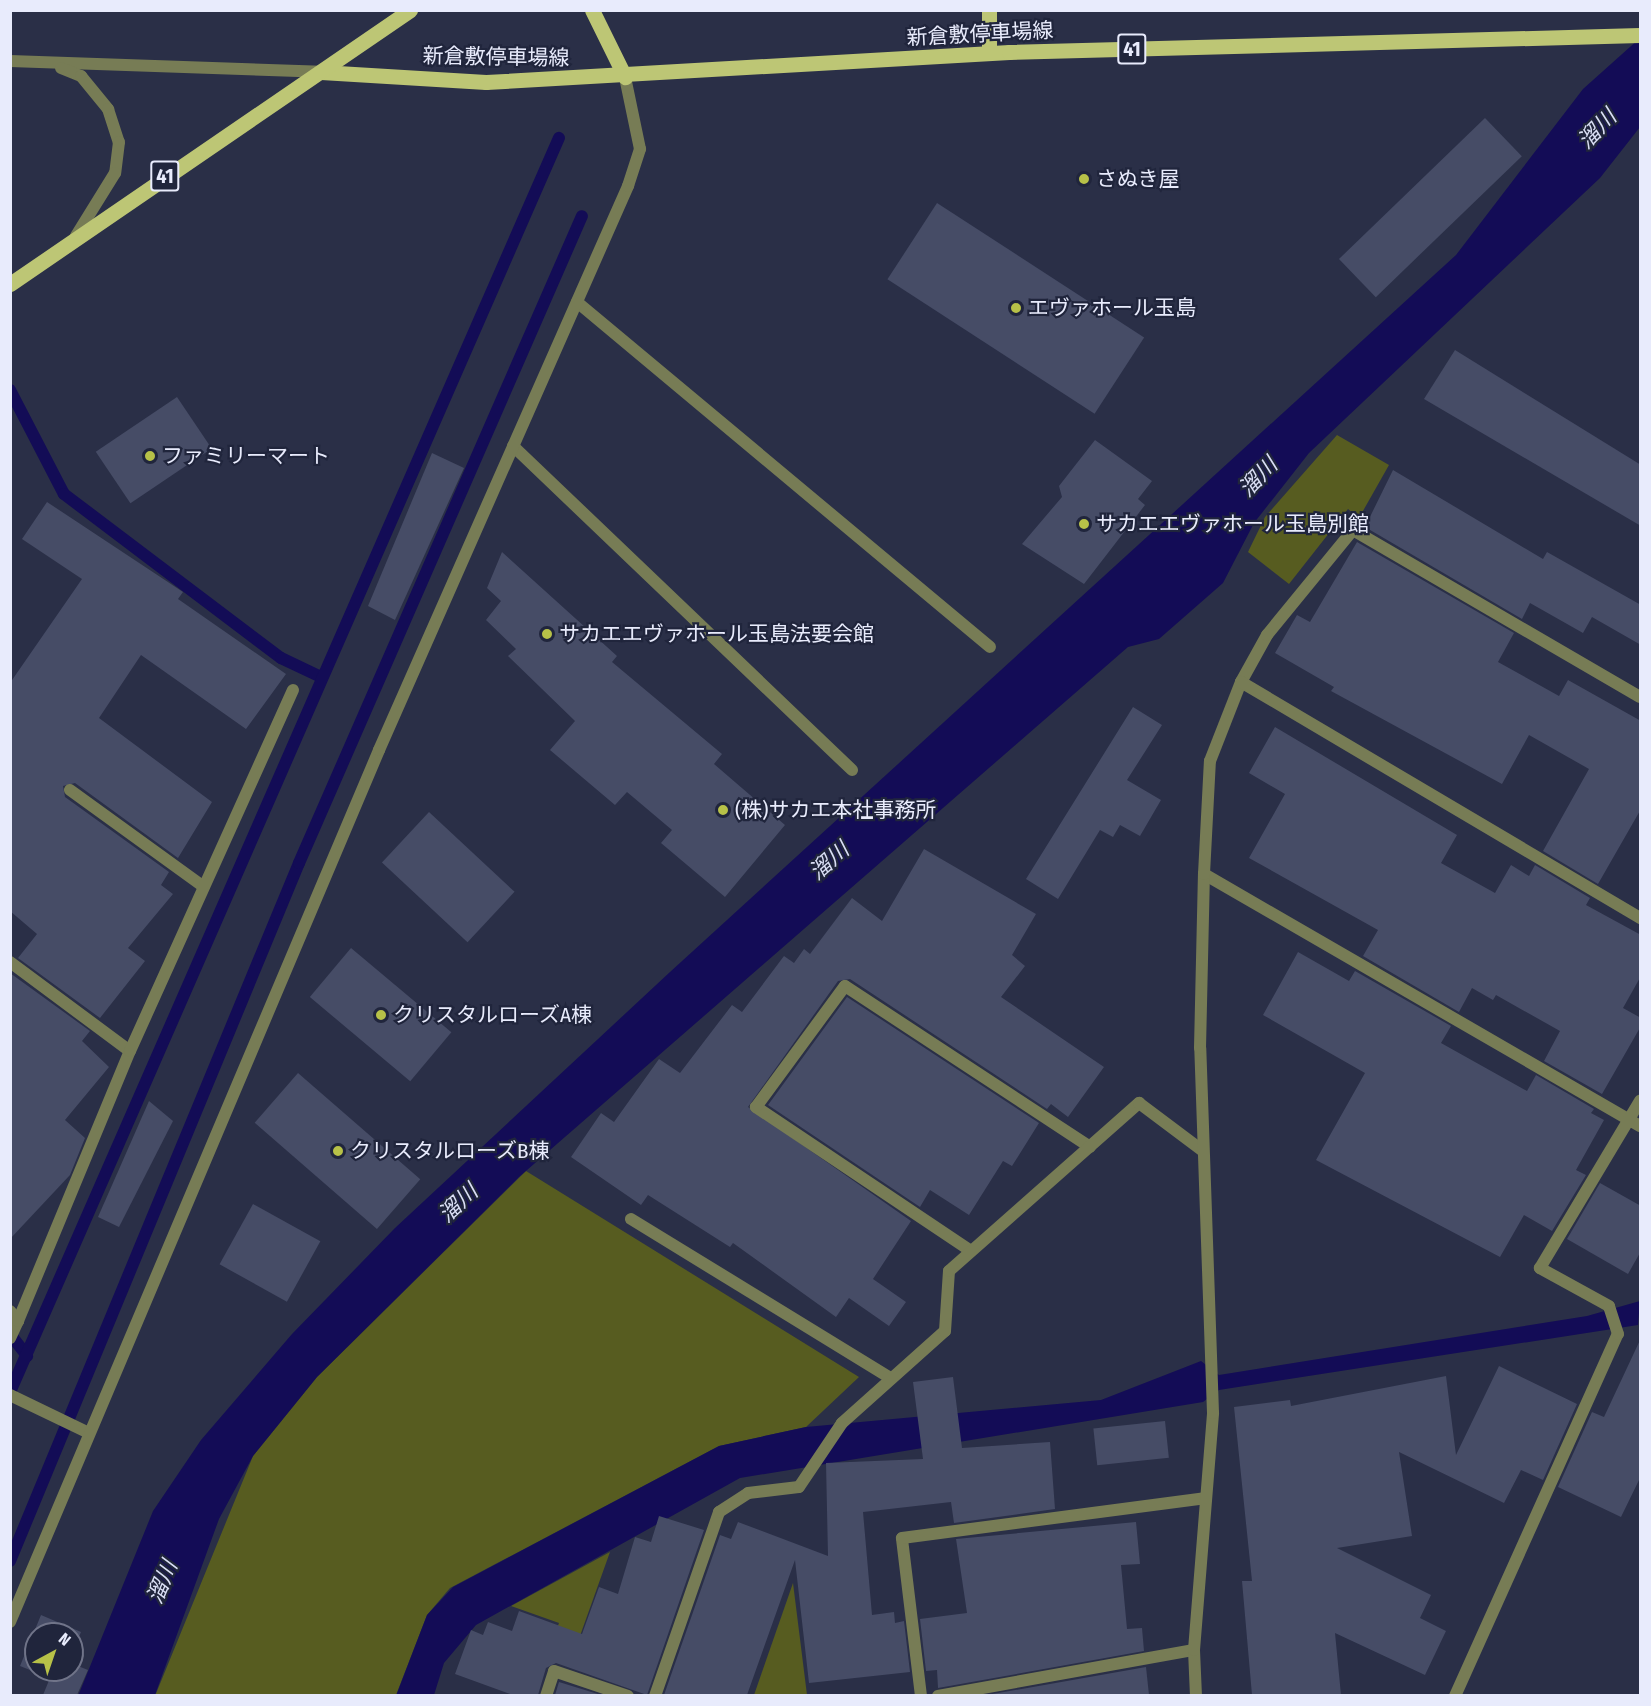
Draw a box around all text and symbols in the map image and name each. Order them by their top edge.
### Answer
street label: 新倉敷停車場線 [906,18,1054,50]
road number: 41 [1117,32,1147,66]
street label: 新倉敷停車場線 [422,43,570,71]
water label: 溜川 [1572,104,1622,154]
road number: 41 [150,159,180,193]
place label: さぬき屋 [1096,166,1180,192]
marker: さぬき屋 [1077,172,1091,186]
place label: エヴァホール玉島 [1028,295,1196,321]
marker: エヴァホール玉島 [1009,301,1023,315]
place label: ファミリーマート [162,443,330,469]
marker: ファミリーマート [143,449,157,463]
water label: 溜川 [1233,452,1283,502]
place label: サカエエヴァホール玉島別館 [1096,511,1369,537]
marker: サカエエヴァホール玉島別館 [1077,517,1091,531]
place label: サカエエヴァホール玉島法要会館 [559,621,874,647]
marker: サカエエヴァホール玉島法要会館 [540,627,554,641]
place label: (株)サカエ本社事務所 [735,797,936,823]
marker: (株)サカエ本社事務所 [716,803,730,817]
water label: 溜川 [804,837,854,885]
place label: クリスタルローズA棟 [393,1002,593,1028]
marker: クリスタルローズA棟 [374,1008,388,1022]
place label: クリスタルローズB棟 [350,1138,550,1164]
marker: クリスタルローズB棟 [331,1144,345,1158]
water label: 溜川 [433,1178,483,1228]
water label: 溜川 [141,1557,183,1607]
north arrow [24,1622,84,1682]
text: N [55,1629,74,1650]

